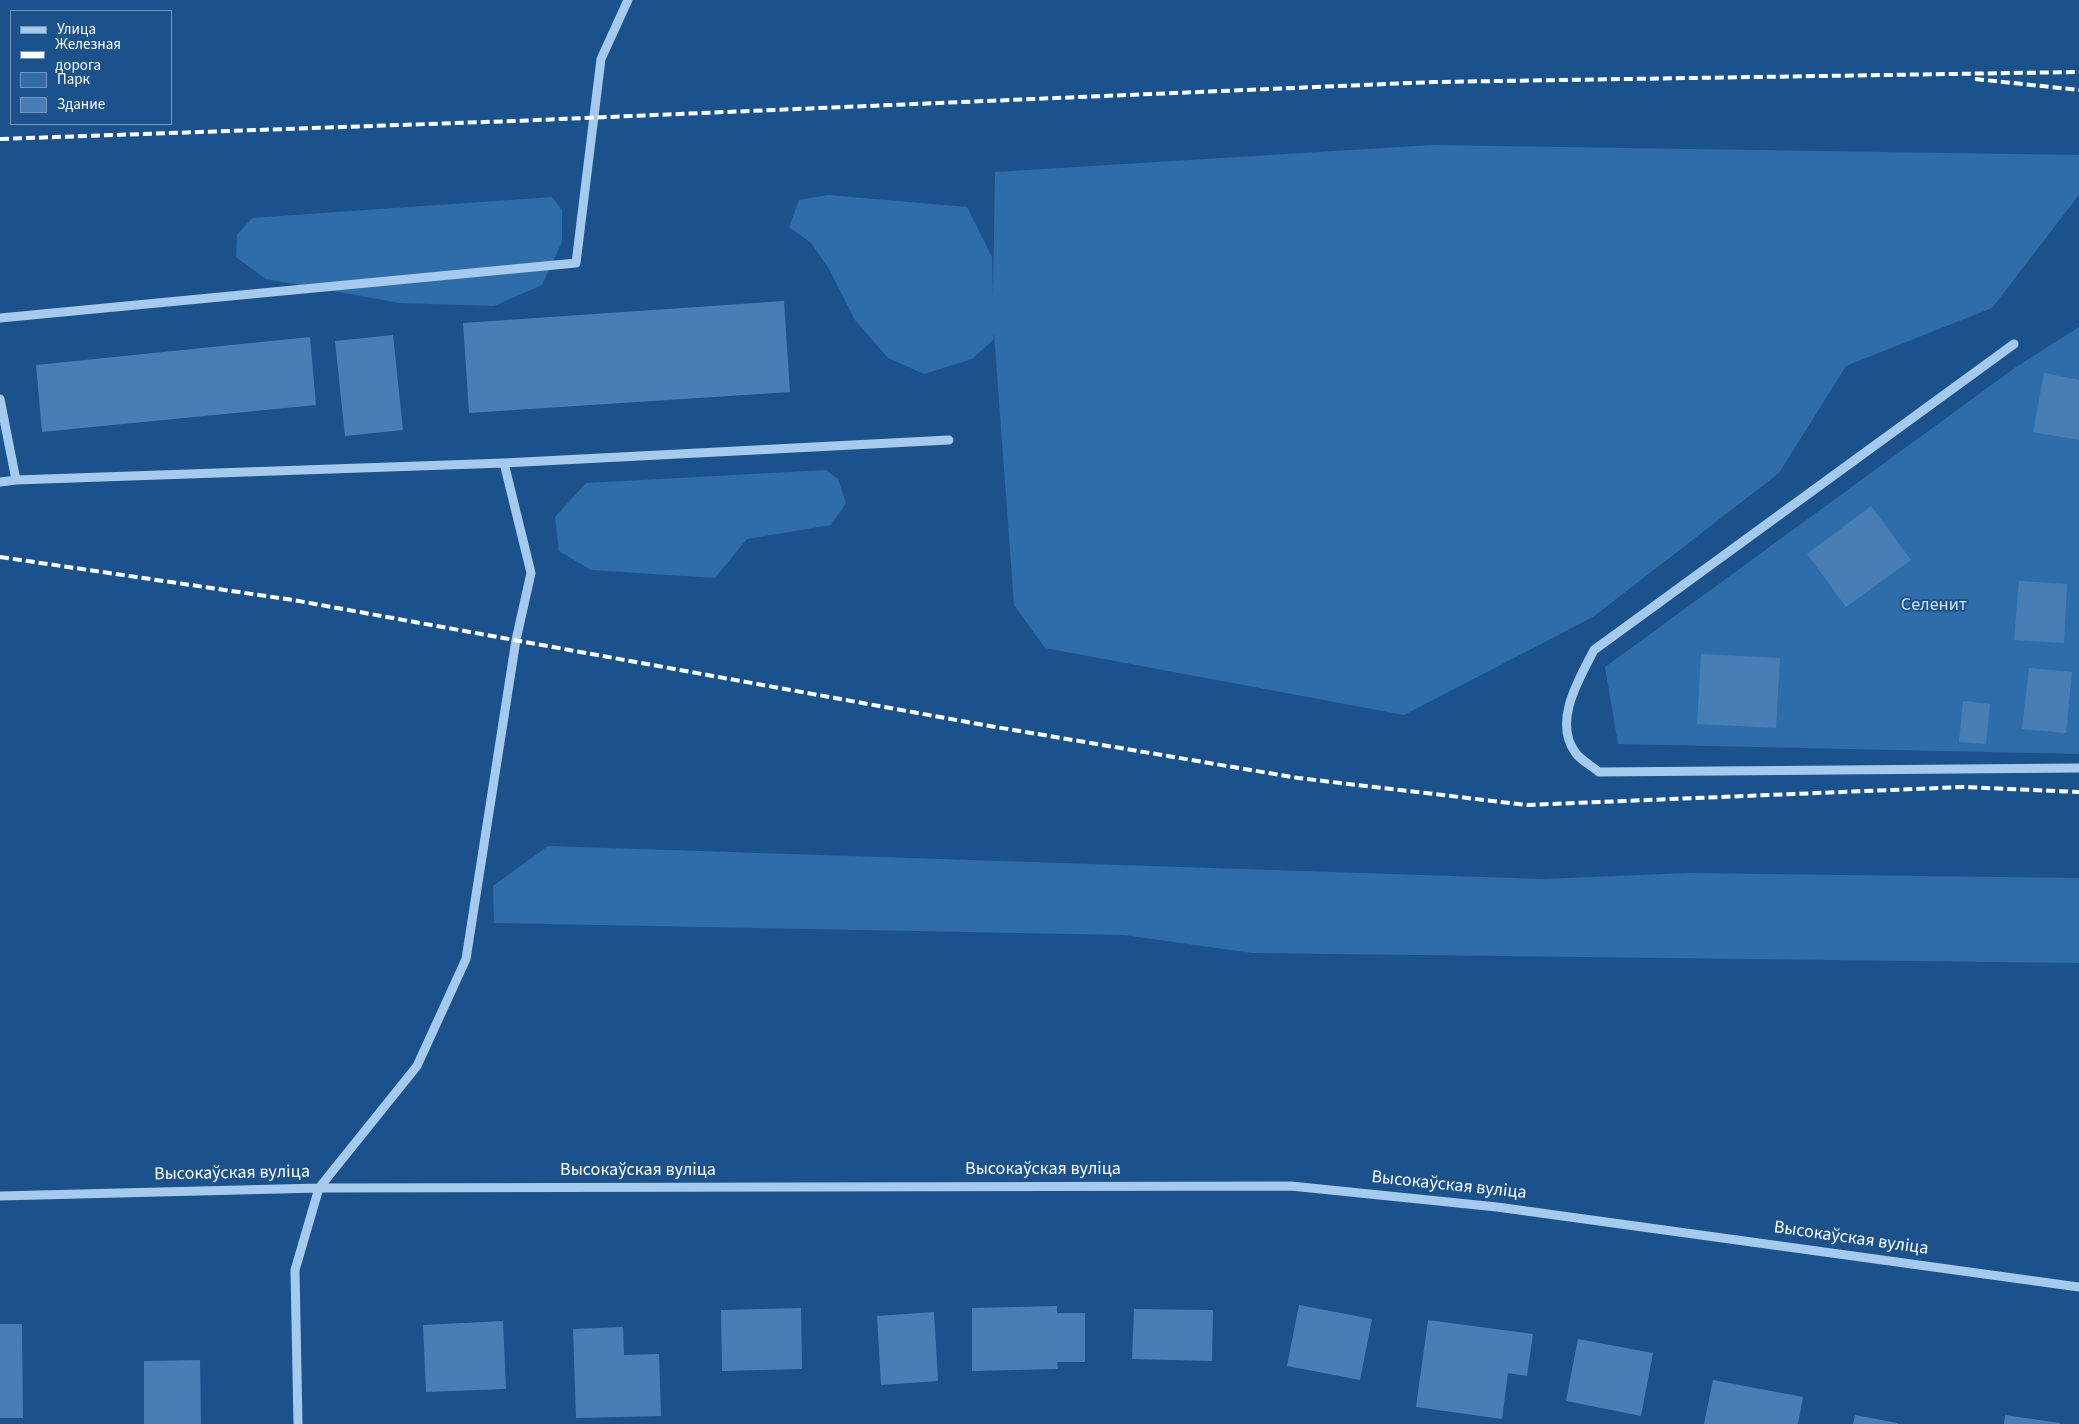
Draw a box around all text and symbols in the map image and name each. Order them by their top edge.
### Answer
legend [10,10,172,125]
text: Улица [57,19,96,40]
text: Железная дорога [55,34,121,76]
text: Парк [57,69,90,90]
text: Здание [57,94,105,115]
park label: Селенит [1901,595,1967,617]
street label: Высокаўская вуліца [965,1159,1121,1181]
street label: Высокаўская вуліца [560,1160,716,1182]
street label: Высокаўская вуліца [154,1162,310,1186]
street label: Высокаўская вуліца [1370,1167,1528,1205]
street label: Высокаўская вуліца [1772,1217,1930,1261]

